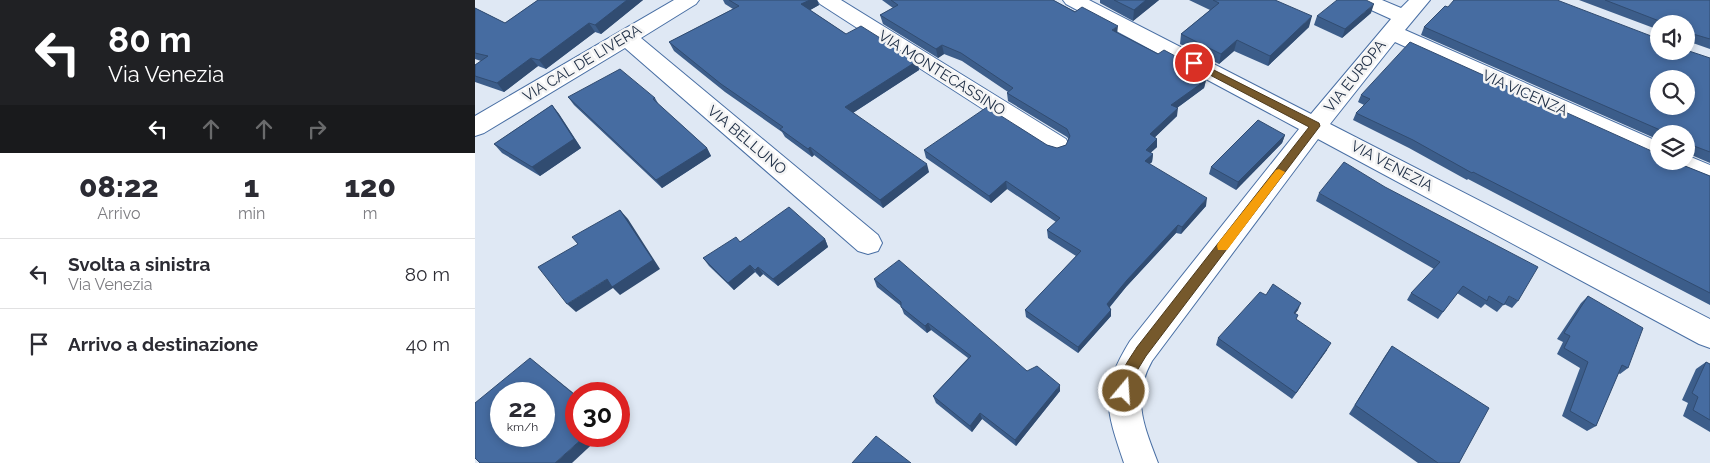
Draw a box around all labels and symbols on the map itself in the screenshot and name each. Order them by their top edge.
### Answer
street label: VIA CAL DE LIVERA [519,20,645,106]
street label: VIA MONTECASSINO [875,27,1009,119]
street label: VIA EUROPA [1320,36,1390,116]
pin [1173,42,1215,84]
street label: VIA VICENZA [1480,66,1570,120]
street label: VIA BELLUNO [704,102,790,178]
street label: VIA VENEZIA [1348,137,1436,195]
position arrow [1097,364,1149,416]
speed limit sign: 30 [565,382,630,447]

